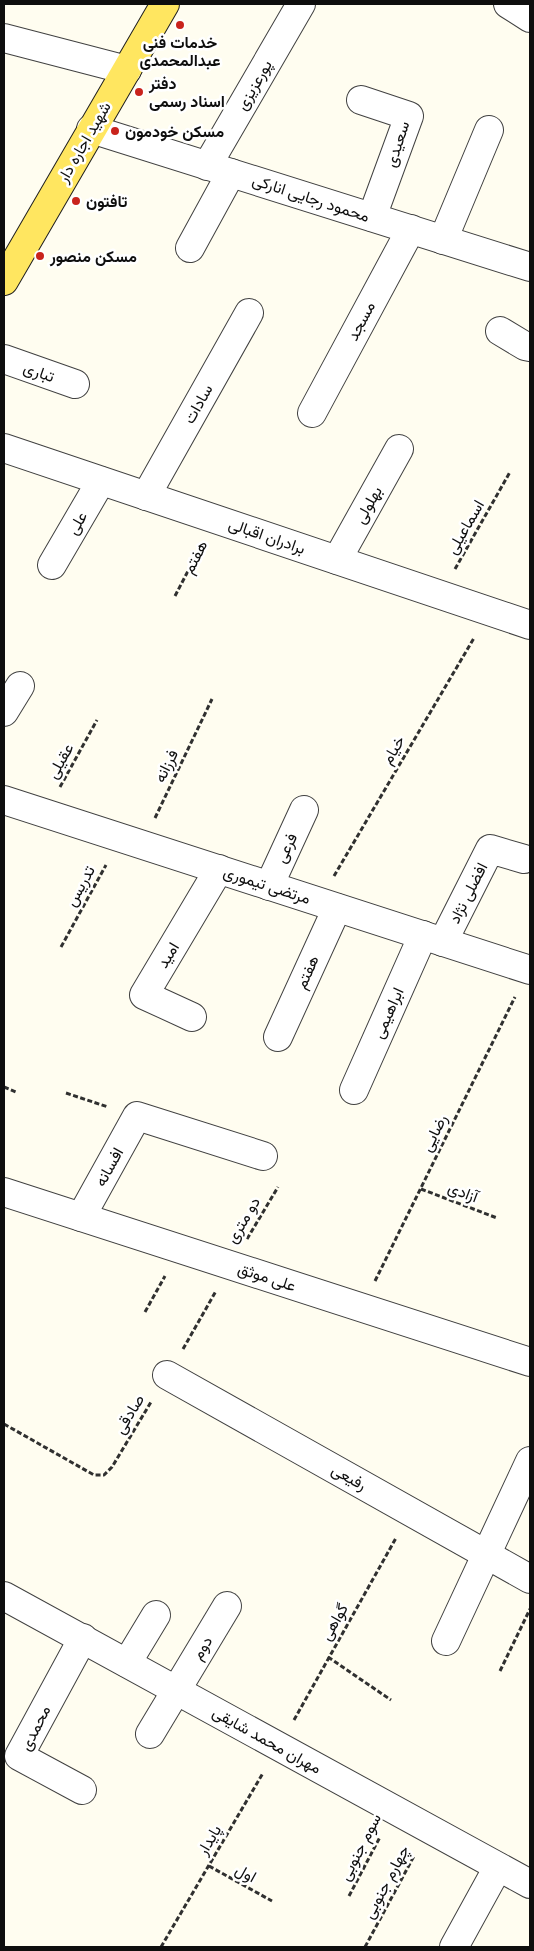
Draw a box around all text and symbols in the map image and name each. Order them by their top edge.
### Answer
marker: خدمات فنی عبدالمحمدی [174,19,186,31]
place label: خدمات فنی عبدالمحمدی [139,33,221,70]
street label: پورعزیزی [232,56,278,114]
place label: دفتر اسناد رسمی [148,74,225,112]
marker: دفتر اسناد رسمی [133,86,145,98]
street label: شهید اجاره دار [53,98,116,187]
street label: سعیدی [381,119,414,170]
place label: مسکن خودمون [125,122,225,142]
marker: مسکن خودمون [109,125,121,137]
street label: محمود رجایی انارکی [250,170,372,227]
place label: تافتون [86,192,127,212]
marker: تافتون [70,195,82,207]
place label: مسکن منصور [49,247,137,267]
marker: مسکن منصور [34,250,46,262]
street label: مسجد [343,298,379,344]
street label: تباری [21,358,57,387]
street label: سادات [179,381,217,427]
street label: بهلولی [350,483,387,528]
street label: اسماعیلی [442,497,489,558]
street label: علی [63,508,92,539]
street label: برادران اقبالی [226,514,308,559]
street label: هفتم [179,537,212,577]
street label: خیام [377,732,410,768]
street label: عقیلی [43,740,78,783]
street label: فرزانه [150,746,183,786]
street label: فرعی [271,830,302,866]
street label: افضلی نژاد [445,859,492,927]
street label: تدریس [61,862,100,910]
street label: مرتضی تیموری [221,862,313,909]
street label: امید [153,939,183,971]
street label: هفتم [291,952,324,992]
street label: ابراهیمی [368,984,409,1042]
street label: رضایی [417,1111,452,1155]
street label: افسانه [91,1144,127,1190]
street label: آزادی [445,1178,482,1208]
street label: دو متری [222,1193,265,1247]
street label: علی موثق [235,1259,298,1296]
street label: صادقی [110,1391,149,1438]
street label: رفیعی [328,1460,370,1495]
street label: گواهی [316,1600,353,1644]
street label: دوم [188,1633,217,1664]
street label: محمدی [16,1702,55,1754]
street label: مهران محمد شایقی [209,1702,325,1779]
street label: سوم جنوبی [335,1810,386,1884]
street label: پایدار [192,1821,227,1860]
street label: چهارم جنوبی [359,1842,415,1923]
street label: اول [232,1860,260,1887]

